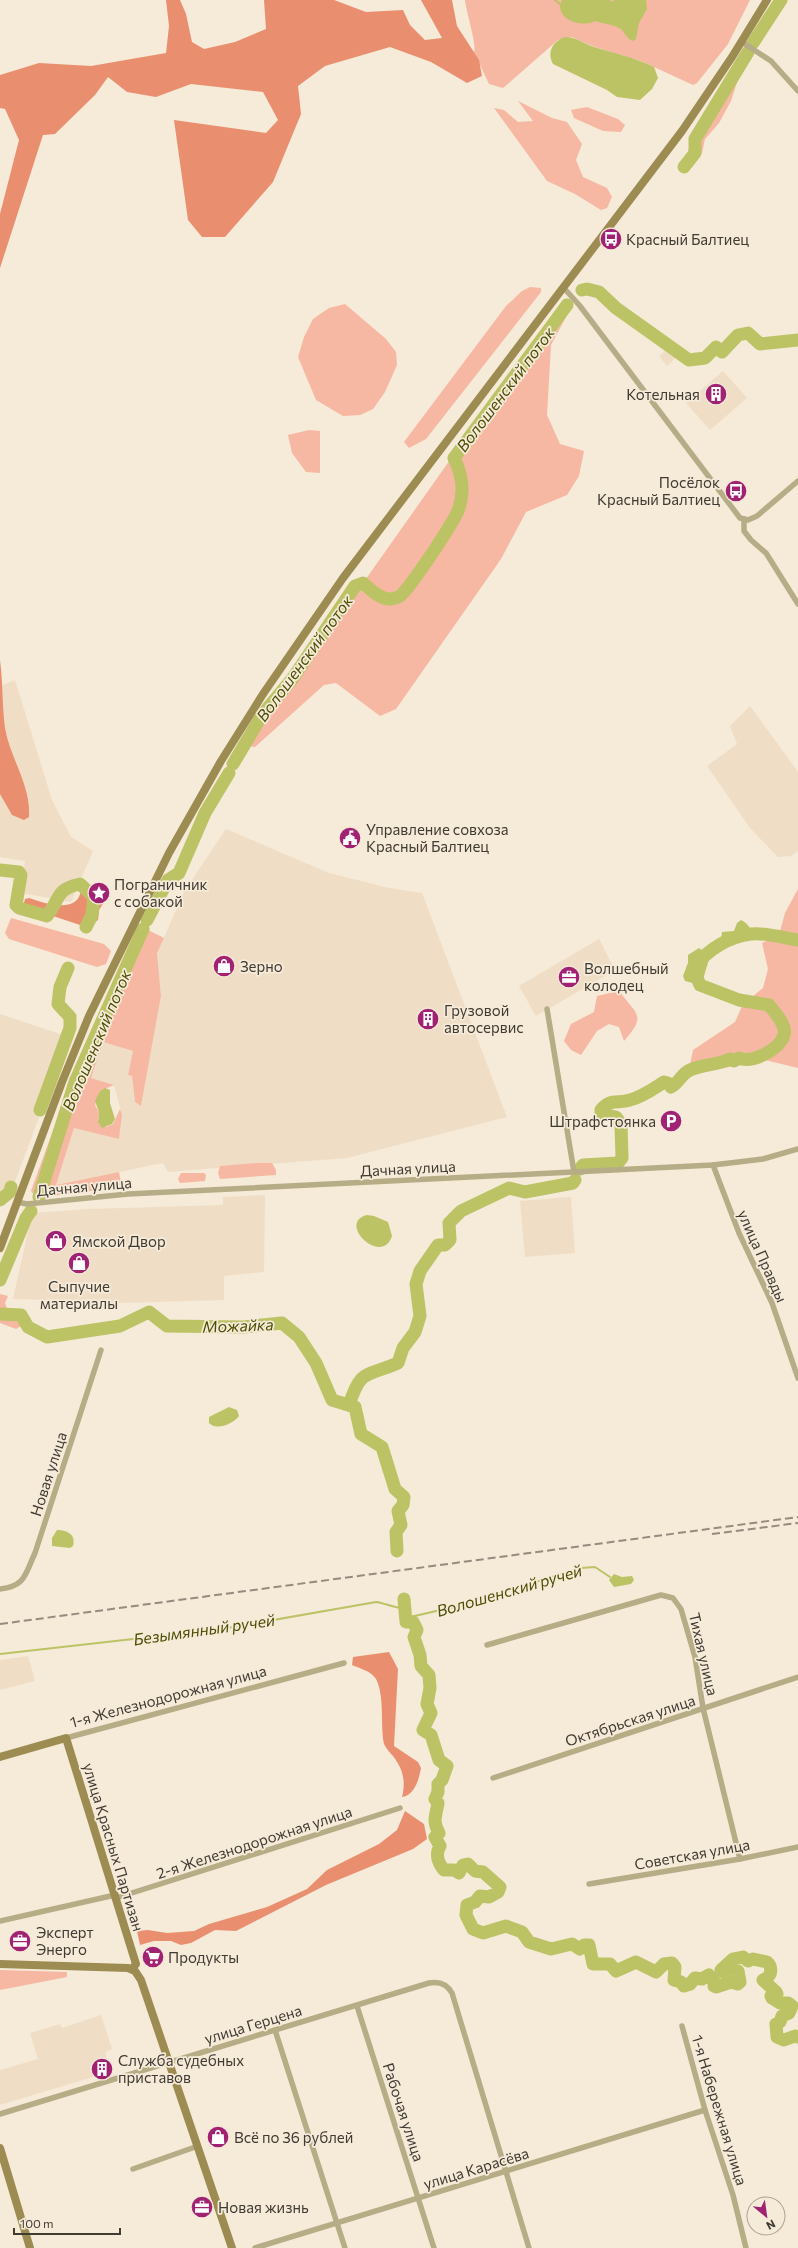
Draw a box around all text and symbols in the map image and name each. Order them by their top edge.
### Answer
bus stop icon: Красный Балтиец [598,226,624,252]
place label: Красный Балтиец [626,230,749,248]
water label: Волошенский поток [452,323,558,455]
building icon: Котельная [703,381,729,407]
place label: Котельная [626,385,700,403]
place label: Посёлок Красный Балтиец [597,473,720,508]
bus stop icon: Посёлок Красный Балтиец [723,478,749,504]
water label: Волошенский поток [252,591,356,725]
place label: Управление совхоза Красный Балтиец [366,820,509,855]
public building icon: Управление совхоза Красный Балтиец [337,825,363,851]
place label: Пограничник с собакой [114,875,208,910]
place icon: Пограничник с собакой [86,880,112,906]
shop icon: Зерно [211,953,237,979]
place label: Зерно [240,957,283,975]
place label: Волшебный колодец [584,959,669,994]
office icon: Волшебный колодец [556,964,582,990]
water label: Волошенский поток [58,966,134,1113]
place label: Грузовой автосервис [444,1001,524,1036]
building icon: Грузовой автосервис [415,1006,441,1032]
parking icon: Штрафстоянка [658,1108,684,1134]
place label: Штрафстоянка [549,1112,656,1130]
street label: Дачная улица [360,1157,456,1179]
street label: Дачная улица [36,1173,132,1199]
street label: улица Правды [735,1207,791,1305]
shop icon: Ямской Двор [43,1228,69,1254]
place label: Ямской Двор [72,1232,166,1250]
shop icon: Сыпучие материалы [66,1250,92,1276]
place label: Сыпучие материалы [40,1277,118,1312]
water label: Можайка [202,1314,274,1336]
street label: Новая улица [26,1429,70,1519]
water label: Волошенский ручей [434,1560,584,1620]
water label: Безымянный ручей [132,1610,276,1648]
street label: Тихая улица [686,1611,722,1697]
street label: 1-я Железнодорожная улица [68,1661,268,1731]
street label: Октябрьская улица [563,1690,697,1750]
street label: улица Красных Партизан [80,1761,148,1933]
street label: 2-я Железнодорожная улица [154,1802,354,1882]
street label: Советская улица [633,1835,751,1873]
place label: Эксперт Энерго [36,1923,94,1958]
office icon: Эксперт Энерго [7,1928,33,1954]
supermarket icon: Продукты [140,1944,166,1970]
place label: Продукты [168,1948,239,1966]
street label: улица Герцена [202,2001,304,2047]
street label: 1-я Набережная улица [689,2033,751,2187]
place label: Служба судебных приставов [118,2051,244,2086]
building icon: Служба судебных приставов [89,2056,115,2082]
street label: Рабочая улица [380,2060,428,2164]
shop icon: Всё по 36 рублей [205,2124,231,2150]
place label: Всё по 36 рублей [234,2128,353,2146]
street label: улица Карасёва [421,2143,531,2193]
office icon: Новая жизнь [189,2194,215,2220]
north arrow [746,2196,786,2236]
place label: Новая жизнь [218,2198,309,2216]
scale bar [14,2210,120,2236]
text: 100 m [20,2216,54,2230]
text: N [764,2217,778,2233]

